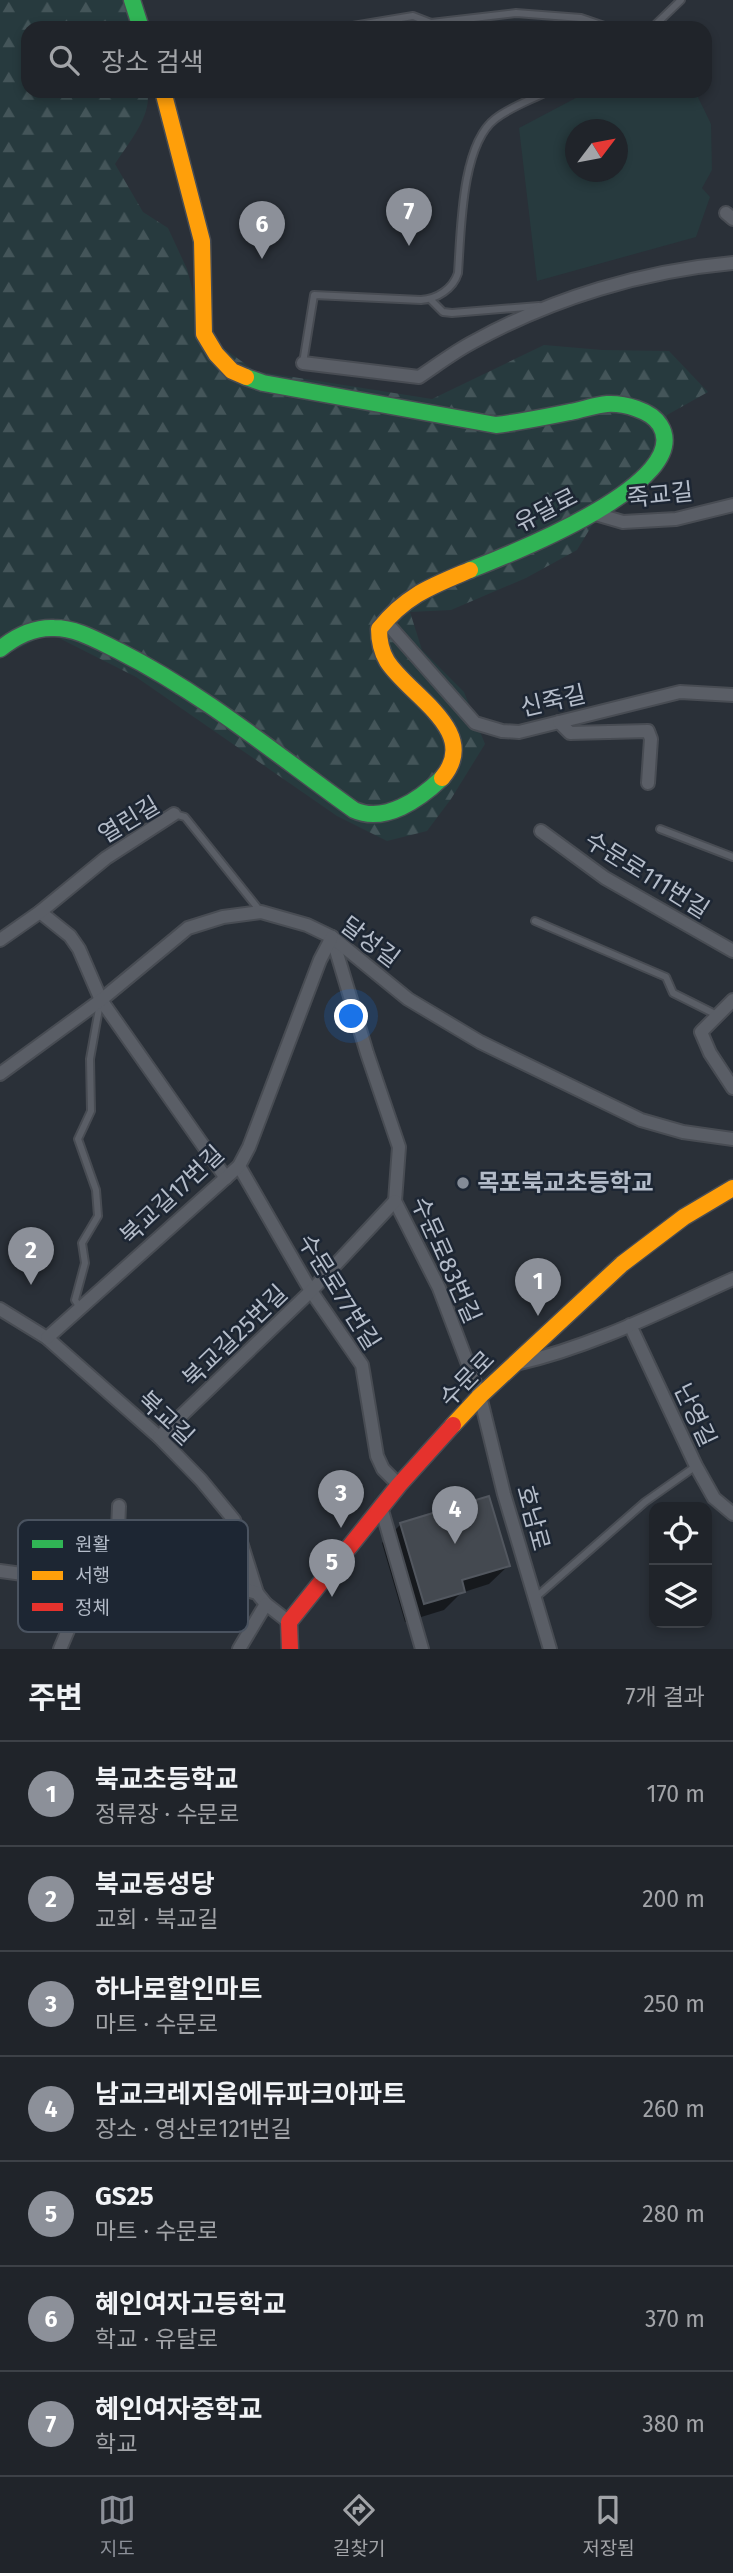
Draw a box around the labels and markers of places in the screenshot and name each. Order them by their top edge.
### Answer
pin: 7 [386,188,432,246]
pin: 6 [239,201,285,259]
place label: 목포북교초등학교 [477,1169,654,1197]
marker: 목포북교초등학교 [455,1175,471,1191]
pin: 2 [8,1227,54,1285]
pin: 1 [515,1258,561,1316]
pin: 3 [318,1470,364,1528]
pin: 4 [432,1486,478,1544]
pin: 5 [309,1539,355,1597]

